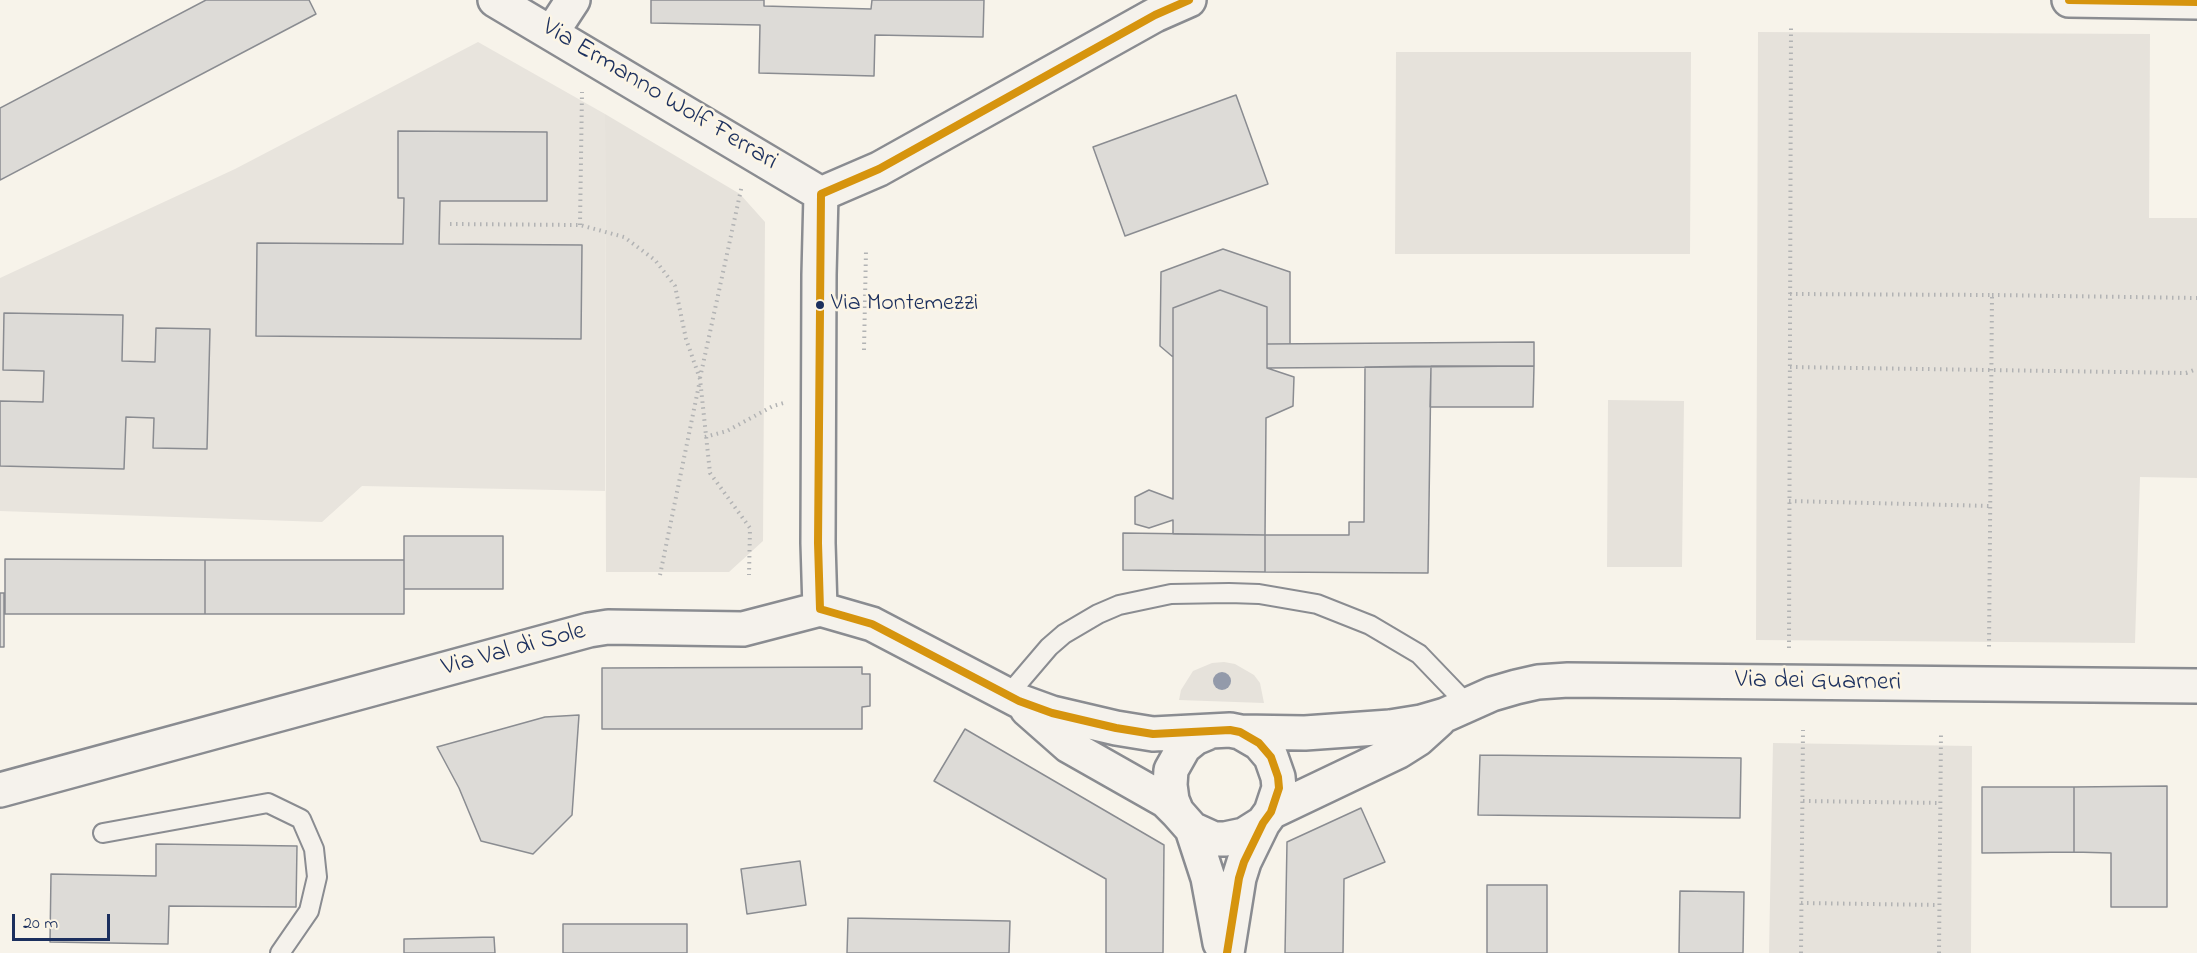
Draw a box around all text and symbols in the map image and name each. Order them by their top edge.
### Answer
street label: Via Ermanno Wolf Ferrari [535,13,783,179]
place label: Via Montemezzi [831,291,978,319]
marker: Via Montemezzi [814,299,826,311]
street label: Via Val di Sole [439,617,589,685]
street label: Via dei Guarneri [1734,666,1902,700]
scale bar [15,902,112,940]
text: 20 m [23,911,58,937]

